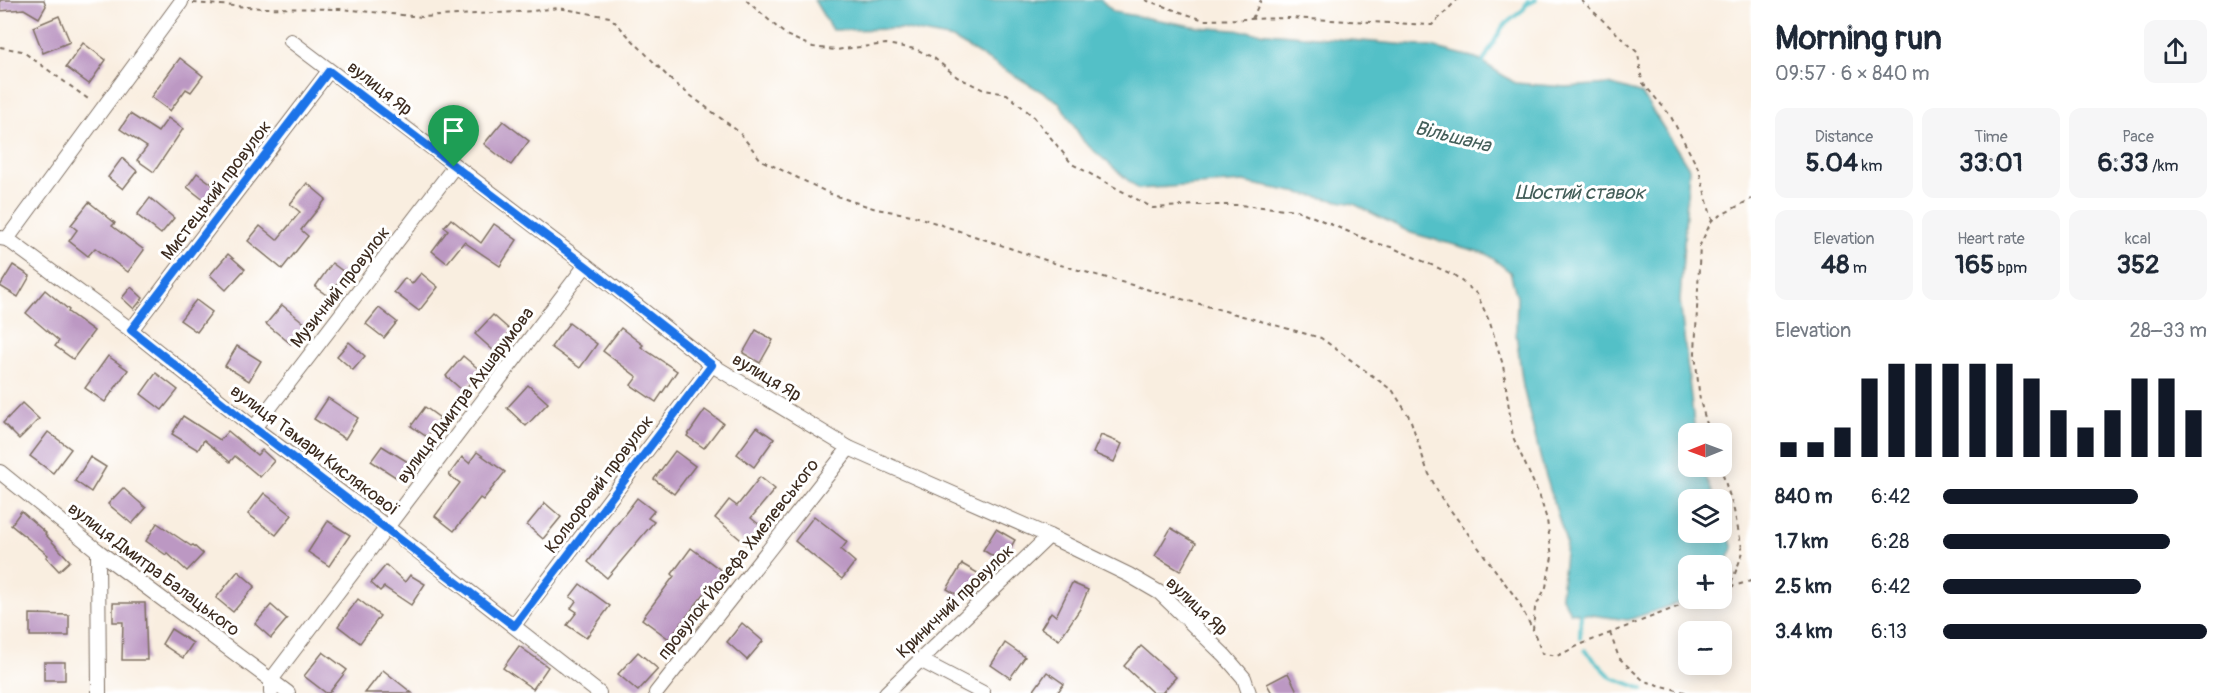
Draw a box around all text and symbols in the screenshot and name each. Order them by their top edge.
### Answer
text: Morning run [1775,18,1942,59]
button: share [2144,20,2207,83]
street label: вулиця Яр [342,56,417,121]
text: 09:57 · 6 × 840 m [1775,61,1930,86]
pin [428,105,479,167]
icon: arrive [437,114,470,147]
water label: Вільшана [1412,115,1495,158]
street label: Мистецький провулок [156,116,277,265]
text: Distance [1815,127,1873,147]
text: Time [1974,127,2008,147]
text: Pace [2122,127,2154,147]
text: 5.04 [1806,147,1858,179]
text: 33:01 [1959,147,2023,179]
text: 6:33 [2097,147,2148,179]
text: km [1858,156,1882,176]
text: /km [2148,156,2179,176]
water label: Шостий ставок [1515,180,1647,205]
street label: Музичний провулок [286,222,395,353]
text: Elevation [1814,229,1874,249]
text: Heart rate [1957,229,2025,249]
text: kcal [2125,229,2151,249]
text: 48 [1821,249,1849,281]
text: 165 [1955,249,1994,281]
text: 352 [2116,249,2160,281]
text: m [1849,258,1867,278]
text: bpm [1994,258,2027,278]
street label: вулиця Дмитра Ахшарумова [392,303,539,488]
text: Elevation [1775,318,1851,343]
text: 28–33 m [2130,318,2207,343]
street label: вулиця Яр [728,348,805,407]
street label: вулиця Тамари Кислякової [226,379,404,521]
street label: Кольоровий провулок [540,411,659,558]
north arrow [1678,423,1732,477]
map controls [1678,423,1732,675]
street label: провулок Йозефа Хмелевського [653,454,824,664]
text: 840 m [1775,484,1832,509]
text: 6:42 [1871,484,1911,509]
button: layers [1678,489,1732,543]
street label: вулиця Дмитра Балацького [63,497,245,642]
text: 1.7 km [1775,529,1828,554]
text: 6:28 [1871,529,1909,554]
street label: Криничний провулок [892,539,1019,663]
button: + [1678,555,1732,609]
street label: вулиця Яр [1161,572,1233,641]
text: 2.5 km [1775,574,1832,599]
text: 6:42 [1871,574,1911,599]
text: 3.4 km [1775,619,1833,644]
text: 6:13 [1871,619,1907,644]
button: − [1678,621,1732,675]

